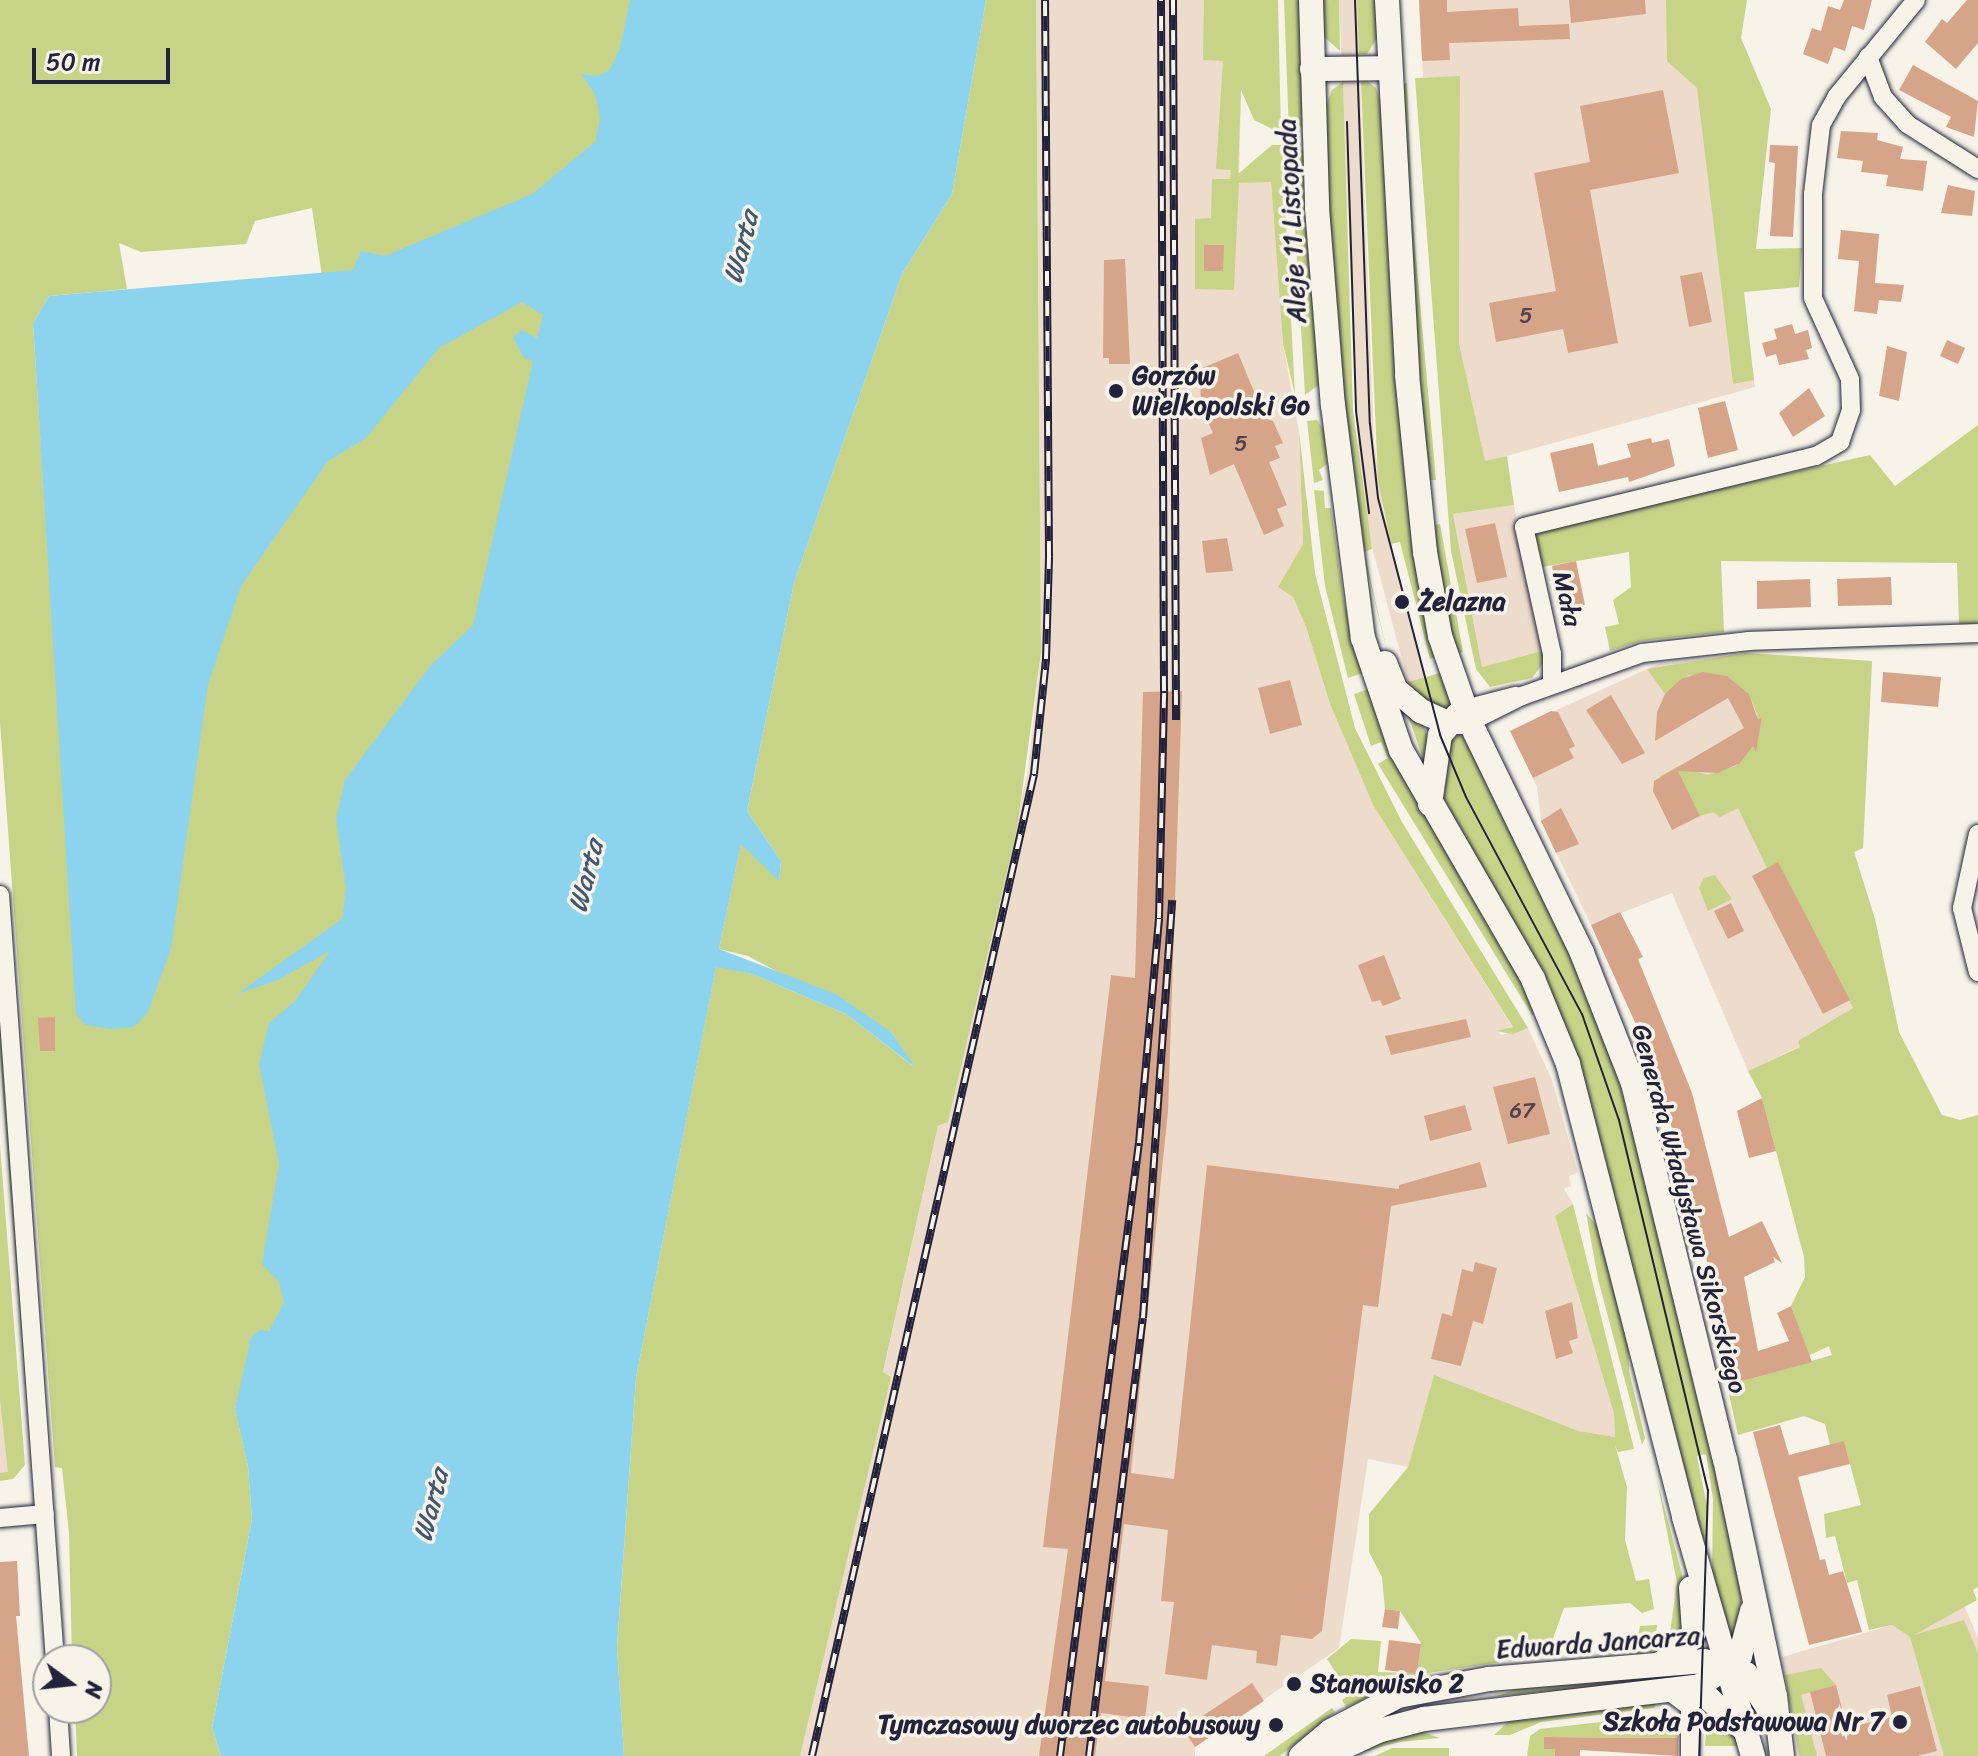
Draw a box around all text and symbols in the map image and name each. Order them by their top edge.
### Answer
scale bar [36,32,174,82]
text: 50 m [46,41,101,83]
street label: Aleje 11 Listopada [1271,118,1313,324]
water label: Warta [716,207,766,287]
house number: 5 [1519,303,1533,329]
place label: Gorzów Wielkopolski Go [1132,360,1310,422]
marker: Gorzów Wielkopolski Go [1107,382,1125,400]
house number: 5 [1234,431,1248,457]
street label: Mała [1546,568,1588,630]
place label: Żelazna [1418,586,1505,618]
marker: Żelazna [1393,593,1411,611]
water label: Warta [561,836,611,916]
street label: Generała Władysława Sikorskiego [1625,1021,1753,1397]
house number: 67 [1509,1098,1535,1124]
water label: Warta [406,1465,456,1545]
street label: Edwarda Jancarza [1495,1620,1701,1666]
north arrow [32,1644,112,1724]
place label: Stanowisko 2 [1310,1668,1464,1700]
marker: Stanowisko 2 [1285,1675,1303,1693]
text: N [73,1677,115,1702]
place label: Szkoła Podstawowa Nr 7 [1603,1706,1884,1738]
place label: Tymczasowy dworzec autobusowy [877,1709,1260,1741]
marker: Szkoła Podstawowa Nr 7 [1891,1713,1909,1731]
marker: Tymczasowy dworzec autobusowy [1267,1716,1285,1734]

